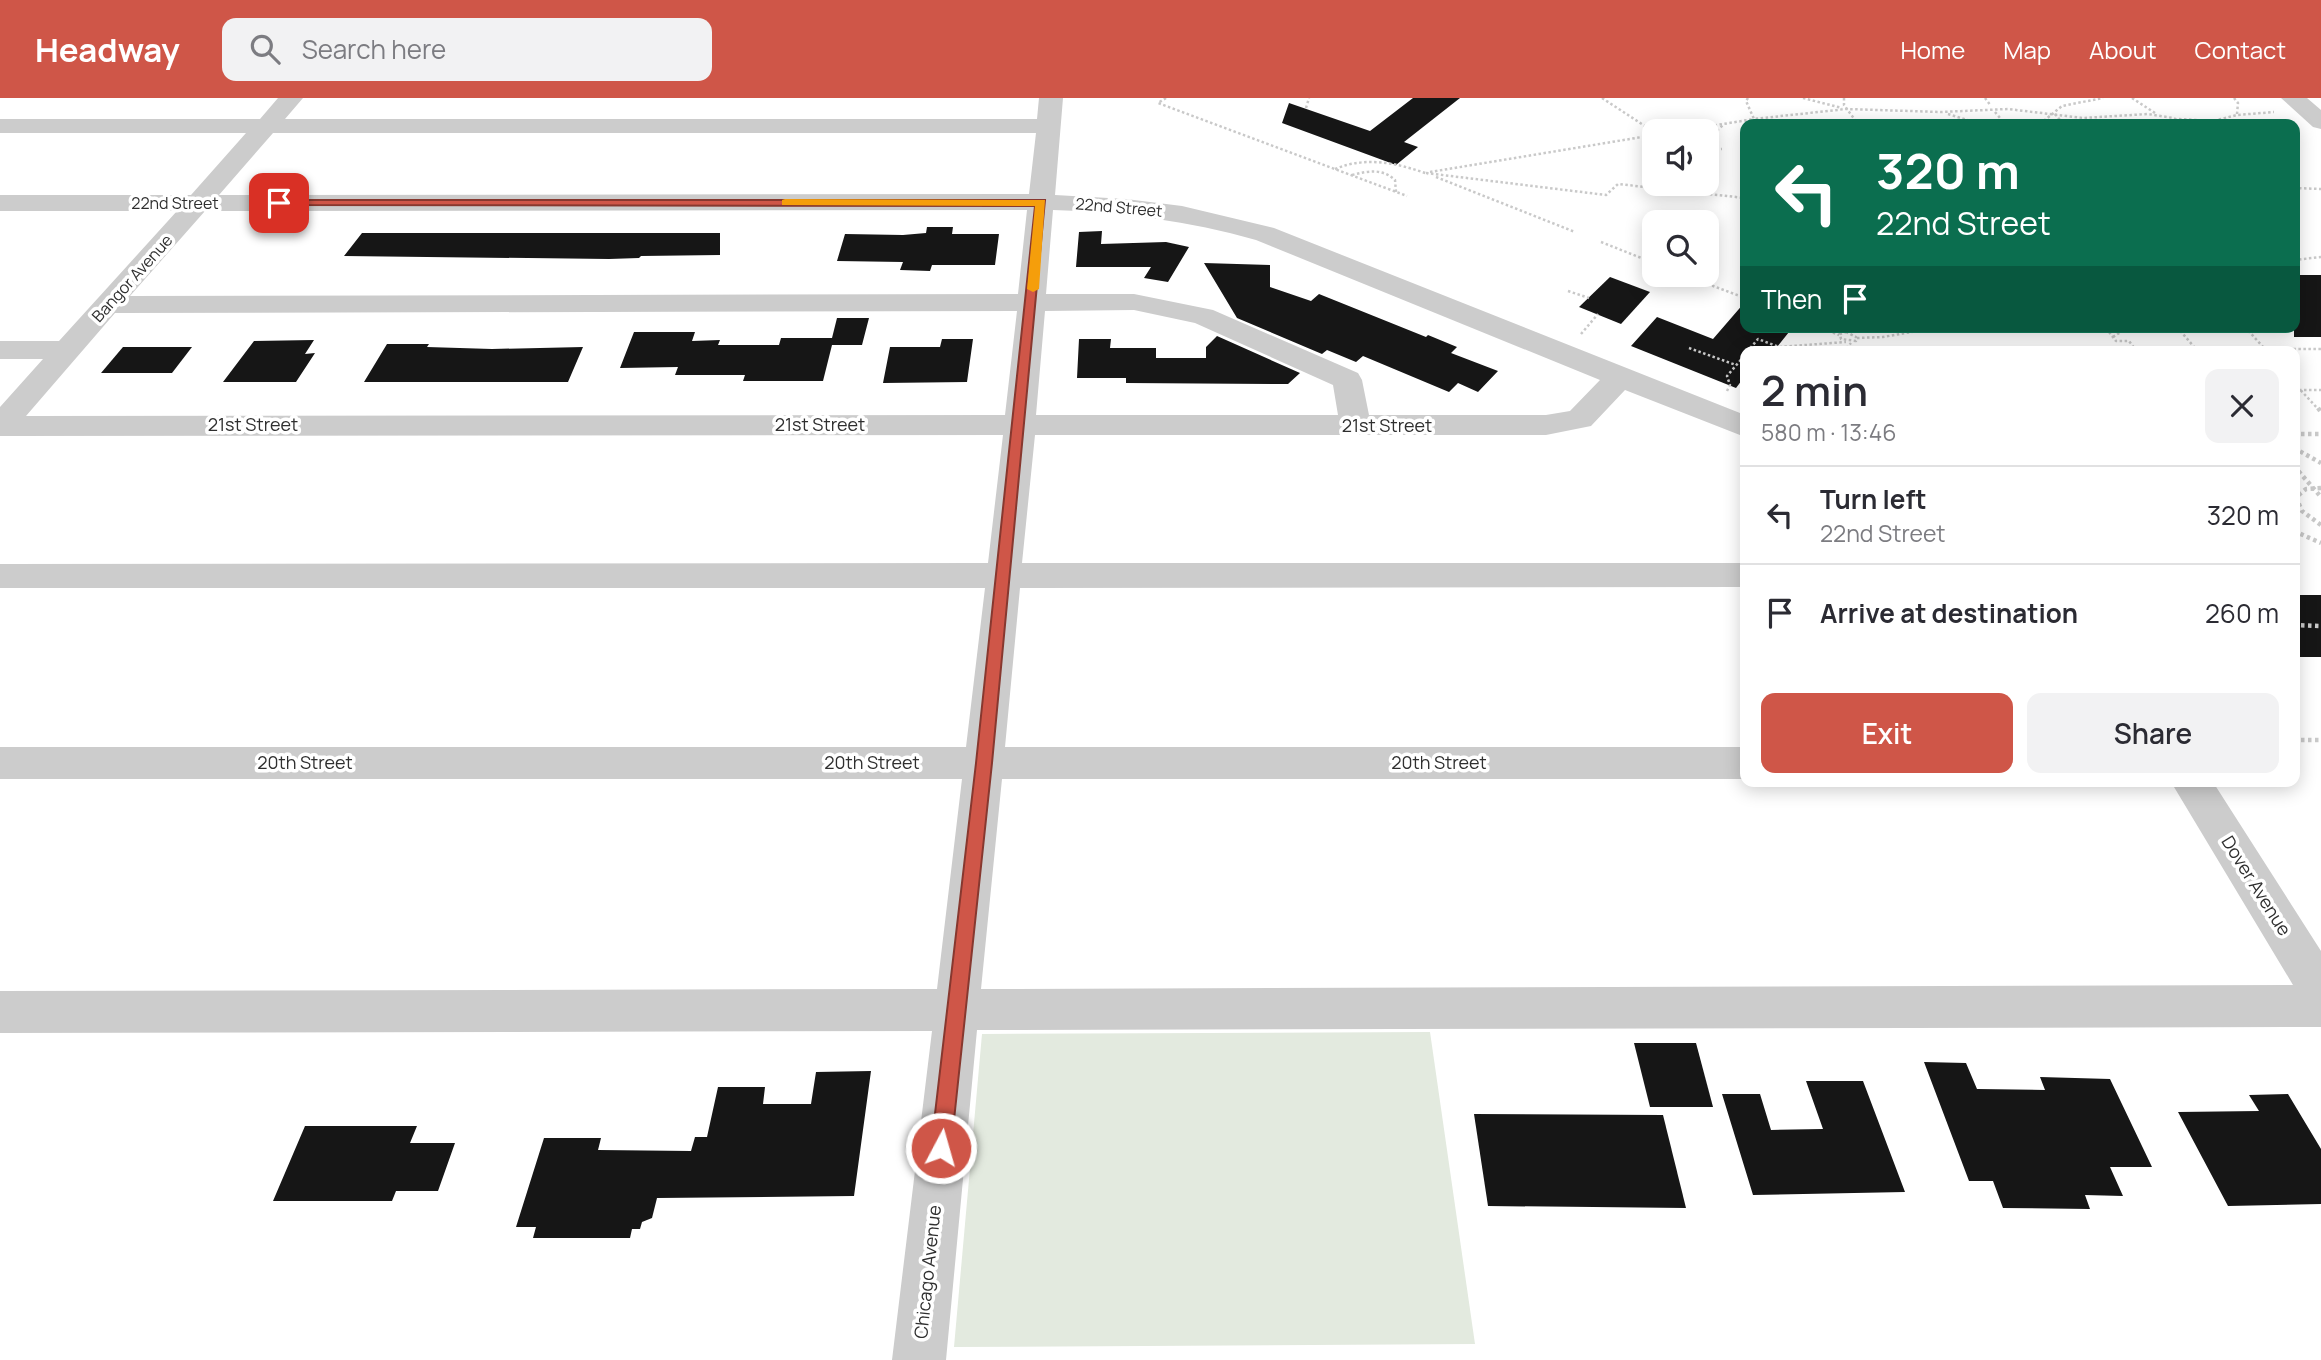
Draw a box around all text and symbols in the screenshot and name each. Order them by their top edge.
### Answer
search box [222,18,712,81]
text: Headway [35,27,180,72]
icon: search [246,30,284,68]
text: Search here [302,31,446,67]
text: Home [1900,33,1965,66]
text: Map [2003,33,2051,66]
text: About [2089,33,2157,66]
text: Contact [2195,33,2286,66]
map controls [1642,119,1719,287]
button: sound [1642,119,1719,196]
text: 320 m [1876,137,2020,204]
icon: left [1761,147,1852,238]
pin [249,173,309,233]
icon: arrive [260,184,298,222]
street label: 22nd Street [131,192,219,214]
street label: 22nd Street [1075,192,1163,222]
text: 22nd Street [1876,201,2051,245]
button: search [1642,210,1719,287]
street label: Bangor Avenue [87,229,177,327]
icon: arrive [1836,280,1874,318]
text: Then [1761,281,1822,317]
text: 2 min [1761,361,1868,419]
button: close [2205,369,2279,443]
street label: 21st Street [208,412,298,436]
street label: 21st Street [775,412,865,436]
street label: 21st Street [1342,413,1432,437]
text: 580 m · 13:46 [1761,416,1897,448]
text: Turn left [1820,481,1927,517]
icon: left [1761,496,1799,534]
text: 320 m [2207,497,2279,533]
text: 22nd Street [1820,517,1946,549]
icon: arrive [1761,594,1799,632]
text: Arrive at destination [1820,595,2078,631]
text: 260 m [2205,595,2279,631]
button: Exit [1761,693,2013,773]
button: Share [2027,693,2279,773]
street label: 20th Street [257,750,353,774]
street label: 20th Street [824,750,920,774]
street label: 20th Street [1391,750,1487,774]
street label: Dover Avenue [2217,831,2297,940]
position arrow [904,1111,978,1185]
street label: Chicago Avenue [908,1204,946,1340]

